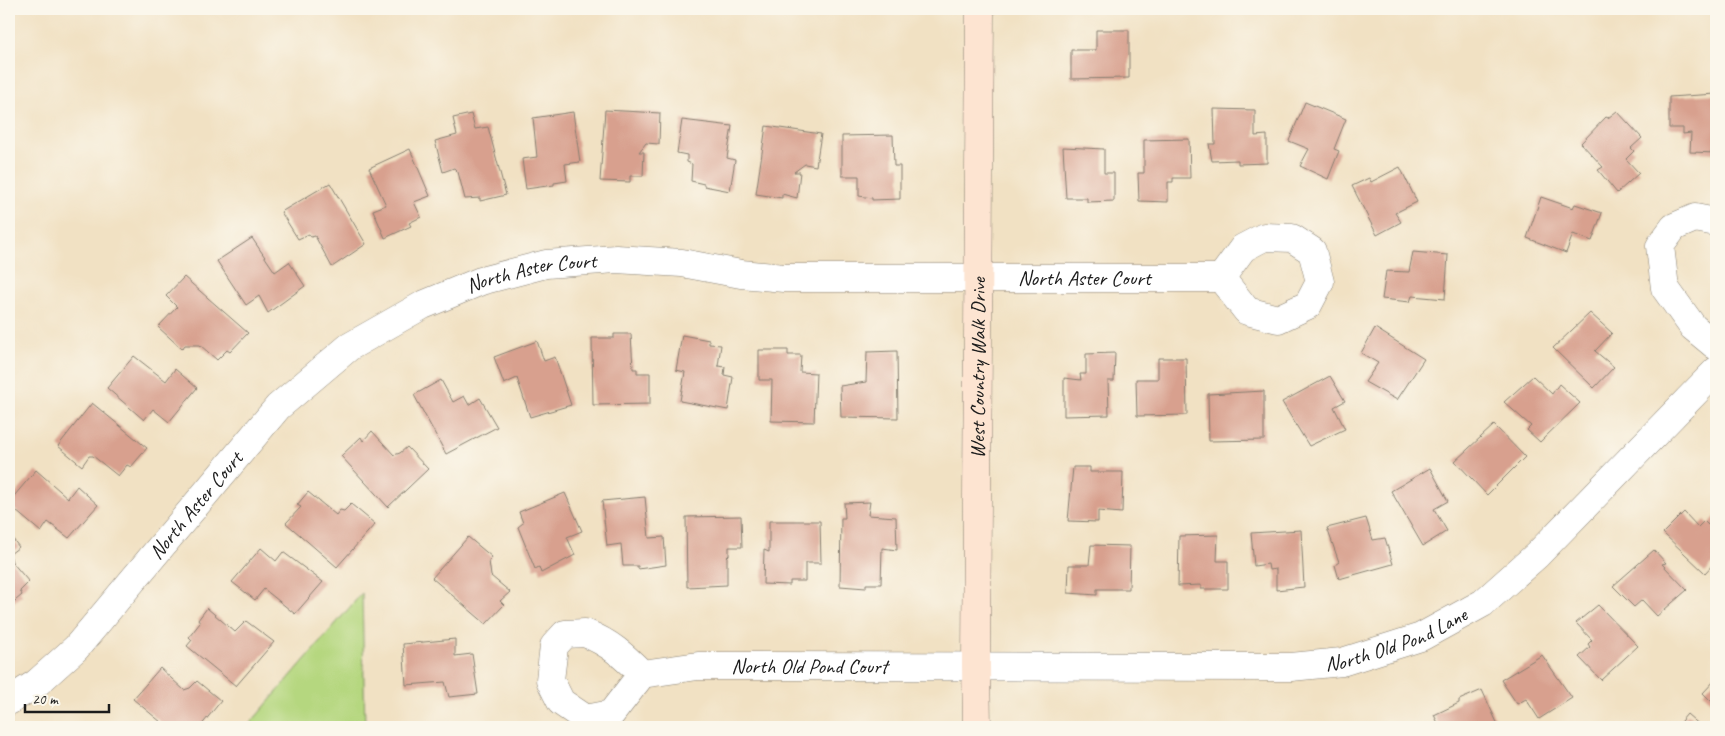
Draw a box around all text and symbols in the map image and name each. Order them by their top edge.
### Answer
street label: North Aster Court [462,247,599,299]
street label: North Aster Court [1018,265,1153,291]
street label: West Country Walk Drive [964,276,991,459]
street label: North Aster Court [143,444,250,564]
street label: North Old Pond Lane [1324,601,1472,677]
street label: North Old Pond Court [731,653,891,679]
scale bar [25,681,109,713]
text: 20 m [32,690,59,709]

